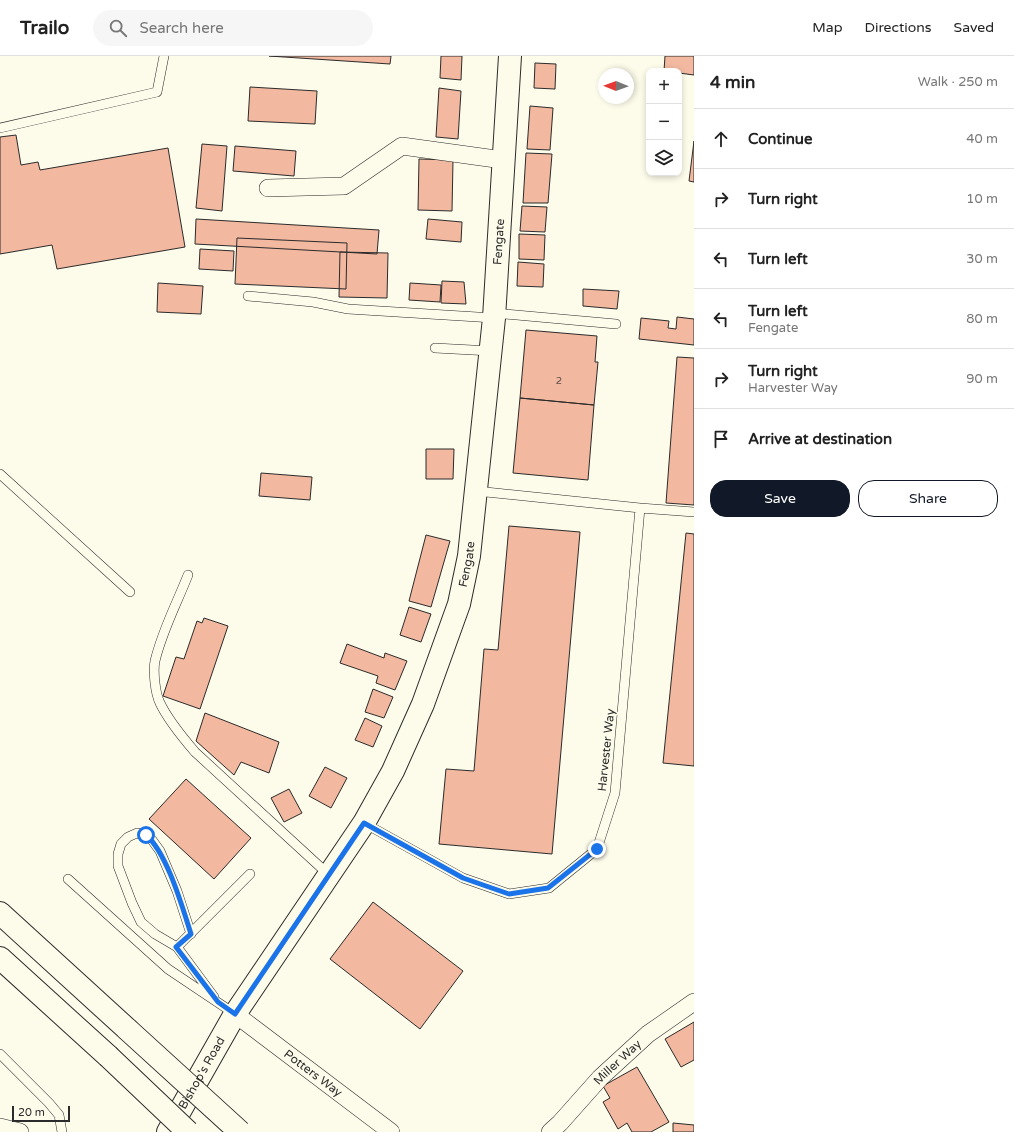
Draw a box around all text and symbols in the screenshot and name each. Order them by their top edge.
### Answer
search box [93,10,373,46]
text: Trailo [20,17,69,39]
icon: search [107,17,129,39]
text: Search here [139,19,224,37]
text: Map [812,19,843,36]
text: Directions [865,19,932,36]
text: Saved [954,19,994,36]
north arrow [598,68,634,104]
map controls [646,68,682,176]
button: + [646,68,682,104]
text: 4 min [710,72,755,93]
text: Walk · 250 m [918,74,998,90]
button: − [646,104,682,140]
icon: ahead [710,128,732,150]
text: Continue [748,130,812,148]
text: 40 m [966,131,998,147]
button: layers [646,140,682,176]
icon: right [710,188,732,210]
text: Turn right [748,190,818,208]
text: 10 m [966,191,998,207]
street label: Fengate [490,218,507,265]
icon: left [710,248,732,270]
text: Turn left [748,250,808,268]
text: 30 m [966,251,998,267]
text: Turn left [748,302,808,320]
icon: left [710,308,732,330]
text: 80 m [966,311,998,327]
text: Fengate [748,320,798,336]
text: Turn right [748,362,818,380]
icon: right [710,368,732,390]
text: 90 m [966,371,998,387]
house number: 2 [556,375,562,387]
text: Harvester Way [748,380,838,396]
icon: arrive [710,428,732,450]
text: Arrive at destination [748,430,892,448]
button: Save [710,480,850,517]
button: Share [858,480,998,517]
street label: Fengate [456,540,478,588]
street label: Harvester Way [595,707,617,792]
route start [137,826,155,844]
route end [588,840,606,858]
street label: Bishop's Road [176,1034,228,1111]
street label: Miller Way [590,1037,644,1088]
street label: Potters Way [281,1047,345,1100]
scale bar [12,1104,70,1123]
text: 20 m [18,1106,45,1119]

